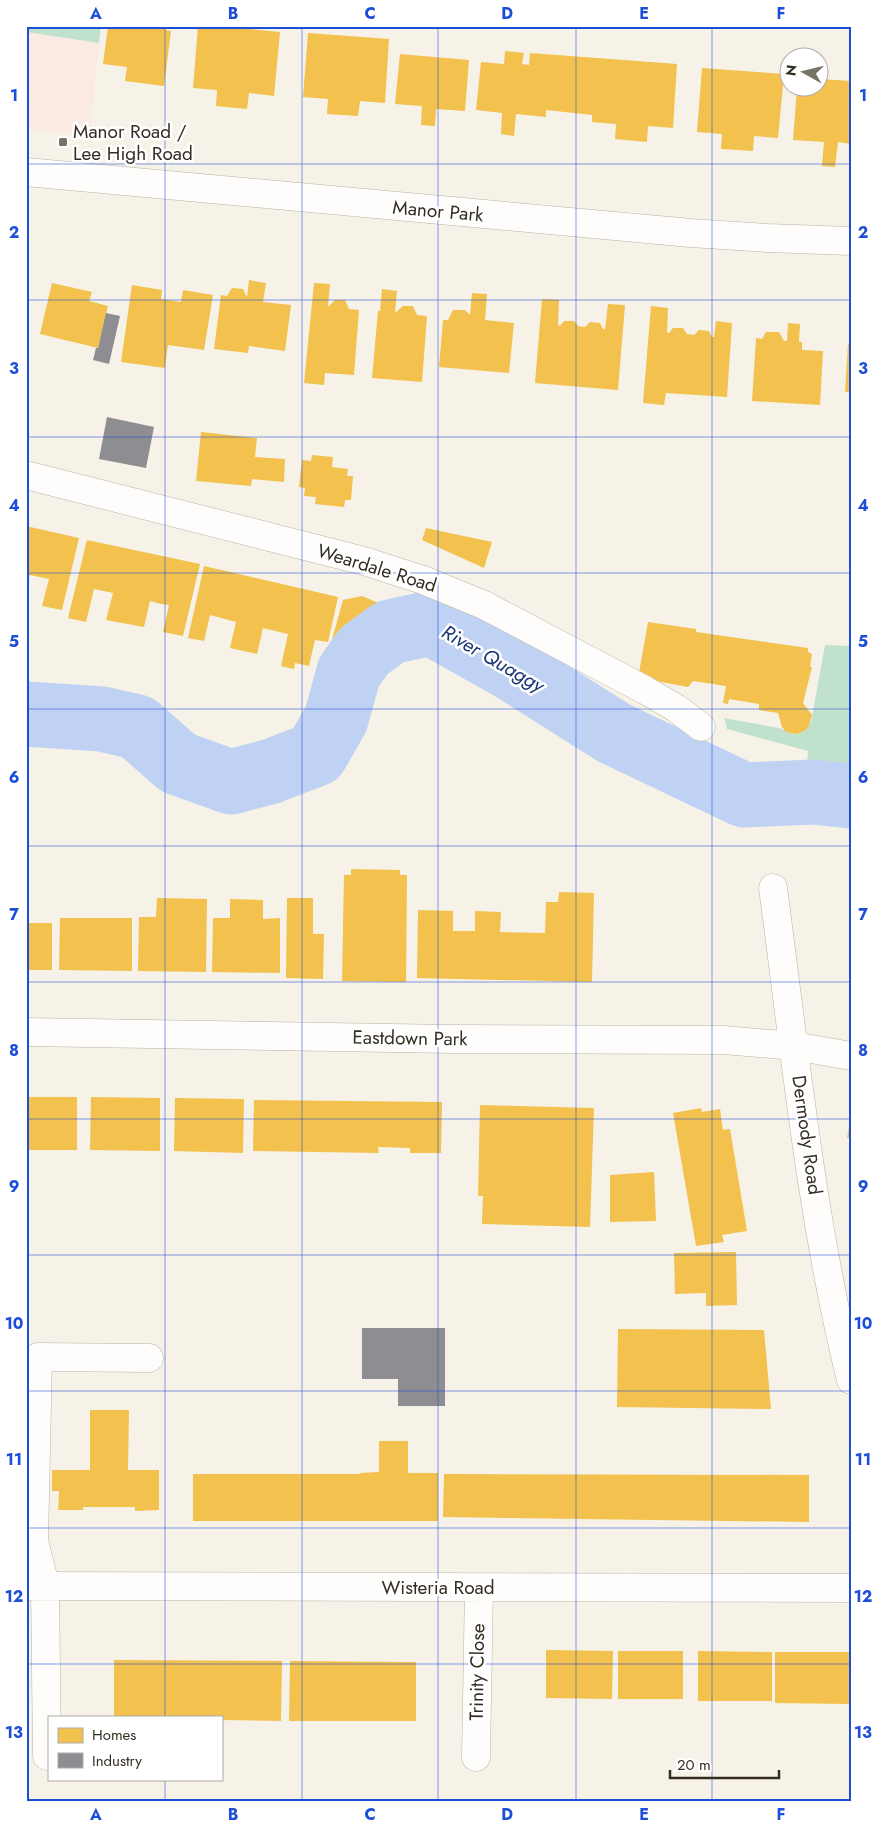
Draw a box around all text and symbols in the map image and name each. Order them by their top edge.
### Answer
text: A [89,2,102,25]
text: B [228,2,238,25]
text: C [364,2,376,25]
text: D [501,2,513,25]
text: E [639,2,649,25]
text: F [777,2,785,25]
north arrow [780,48,830,98]
text: N [780,63,802,77]
text: 1 [10,84,18,107]
text: 1 [859,84,867,107]
place label: Manor Road / Lee High Road [73,118,193,167]
marker: Manor Road / Lee High Road [57,136,69,148]
street label: Manor Park [392,194,485,228]
text: 2 [9,221,19,244]
text: 2 [858,221,868,244]
text: 3 [9,357,19,380]
text: 3 [858,357,868,380]
text: 4 [8,494,20,517]
text: 4 [857,494,869,517]
street label: Weardale Road [314,537,440,599]
water label: River Quaggy [436,618,551,701]
text: 5 [9,630,19,653]
text: 5 [858,630,868,653]
text: 6 [9,766,19,789]
text: 6 [858,766,868,789]
text: 7 [9,903,19,926]
text: 7 [858,903,868,926]
street label: Eastdown Park [352,1023,468,1053]
text: 8 [9,1039,19,1062]
text: 8 [858,1039,868,1062]
street label: Dermody Road [785,1074,829,1196]
text: 9 [9,1175,19,1198]
text: 9 [858,1175,868,1198]
text: 10 [5,1312,23,1335]
text: 10 [854,1312,872,1335]
text: 11 [6,1448,22,1471]
text: 11 [855,1448,871,1471]
street label: Wisteria Road [381,1574,495,1601]
text: 12 [5,1585,23,1608]
text: 12 [854,1585,872,1608]
street label: Trinity Close [463,1623,491,1721]
legend [48,1716,222,1780]
text: 13 [5,1721,23,1744]
text: 13 [854,1721,872,1744]
text: Homes [92,1724,136,1746]
scale bar [670,1748,778,1780]
text: Industry [92,1750,142,1772]
text: 20 m [677,1754,711,1776]
text: A [89,1803,102,1826]
text: B [228,1803,238,1826]
text: C [364,1803,376,1826]
text: D [501,1803,513,1826]
text: E [639,1803,649,1826]
text: F [777,1803,785,1826]

